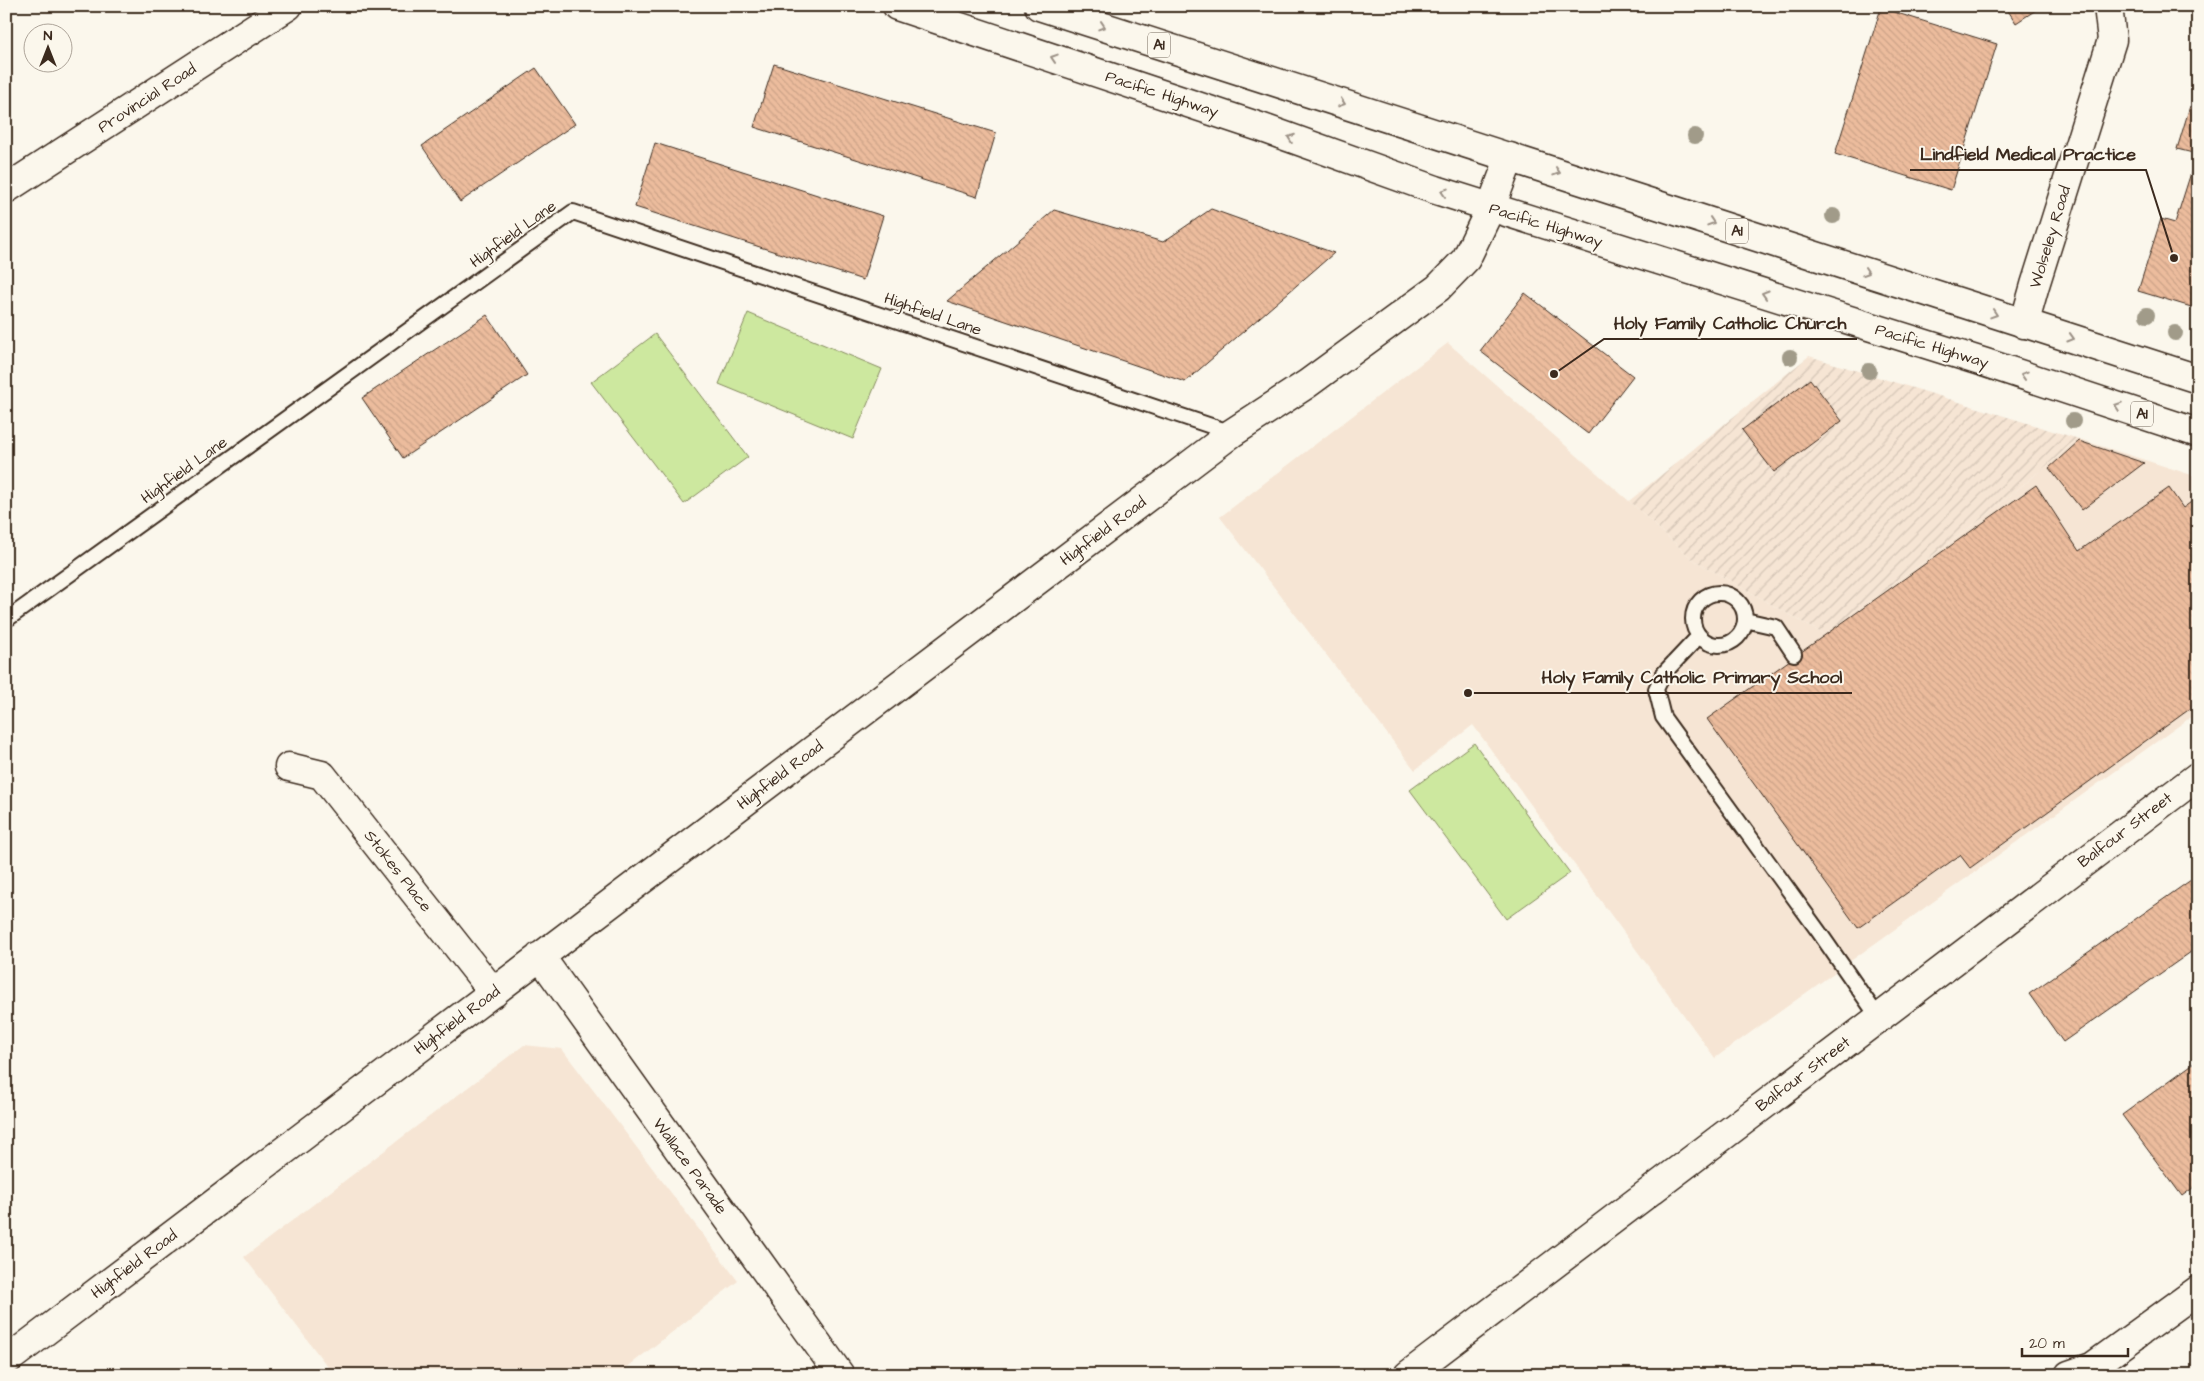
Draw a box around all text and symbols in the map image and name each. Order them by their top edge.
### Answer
one-way arrow [1097,21,1106,31]
north arrow [22,22,72,72]
text: N [44,26,53,46]
road number: A1 [1148,32,1170,58]
one-way arrow [1050,54,1058,64]
street label: Provincial Road [94,58,200,138]
street label: Pacific Highway [1102,65,1221,124]
one-way arrow [1338,98,1346,108]
one-way arrow [1287,134,1296,144]
callout: Lindfield Medical Practice [1910,137,2146,170]
text: Lindfield Medical Practice [1920,142,2136,167]
one-way arrow [1552,166,1560,176]
street label: Wolseley Road [2024,183,2077,291]
one-way arrow [1440,188,1449,198]
street label: Highfield Lane [465,195,562,274]
street label: Pacific Highway [1486,197,1606,254]
one-way arrow [1706,217,1715,227]
road number: A1 [1726,218,1748,244]
one-way arrow [1861,267,1869,277]
street label: Highfield Lane [881,287,985,342]
one-way arrow [1762,289,1770,299]
callout: Holy Family Catholic Church [1604,306,1857,339]
one-way arrow [1990,308,1998,318]
text: Holy Family Catholic Church [1614,311,1847,337]
street label: Pacific Highway [1872,318,1992,375]
one-way arrow [2066,333,2075,343]
one-way arrow [2020,371,2029,381]
one-way arrow [2115,402,2123,412]
road number: A1 [2131,402,2153,426]
street label: Highfield Lane [136,431,233,510]
street label: Highfield Road [1055,491,1151,571]
callout: Holy Family Catholic Primary School [1531,660,1852,693]
text: Holy Family Catholic Primary School [1542,665,1843,691]
street label: Highfield Road [732,735,828,815]
street label: Balfour Street [2073,787,2177,873]
street label: Stokes Place [359,825,437,917]
street label: Highfield Road [409,980,505,1060]
street label: Balfour Street [1751,1031,1855,1117]
street label: Wallace Parade [648,1114,733,1219]
street label: Highfield Road [86,1224,182,1304]
scale bar [2022,1326,2128,1358]
text: 20 m [2029,1333,2065,1354]

